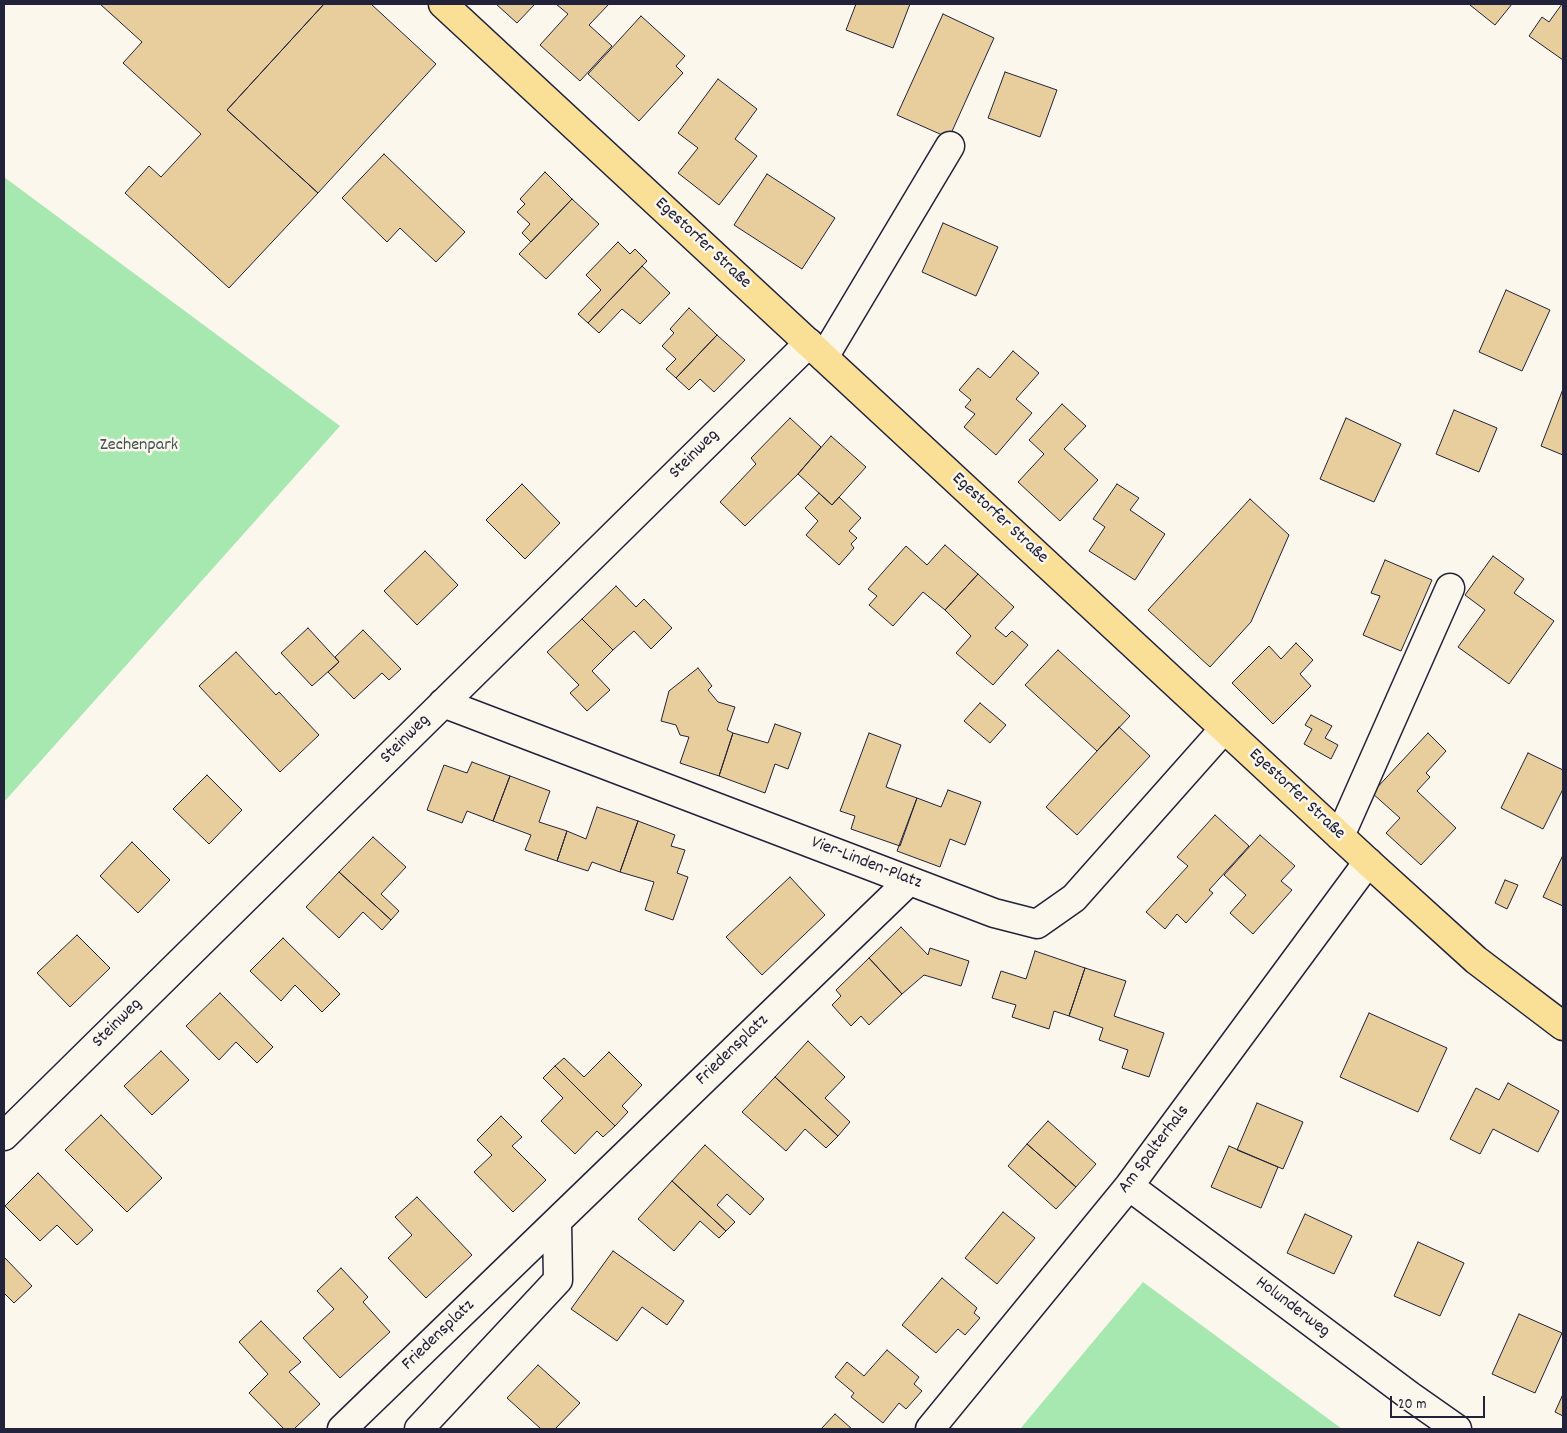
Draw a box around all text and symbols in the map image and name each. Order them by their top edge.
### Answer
street label: Egestorfer Straße [649,194,755,294]
street label: Steinweg [666,426,724,484]
park label: Zechenpark [100,436,178,458]
street label: Egestorfer Straße [946,469,1052,569]
street label: Steinweg [377,711,435,769]
street label: Egestorfer Straße [1243,745,1349,845]
street label: Vier-Linden-Platz [808,833,924,895]
street label: Steinweg [89,995,147,1053]
street label: Friedensplatz [692,1011,774,1091]
street label: Am Spalterhals [1115,1102,1195,1198]
street label: Holunderweg [1250,1273,1334,1343]
street label: Friedensplatz [398,1296,480,1376]
scale bar [1392,1386,1487,1418]
text: 20 m [1398,1394,1426,1416]

